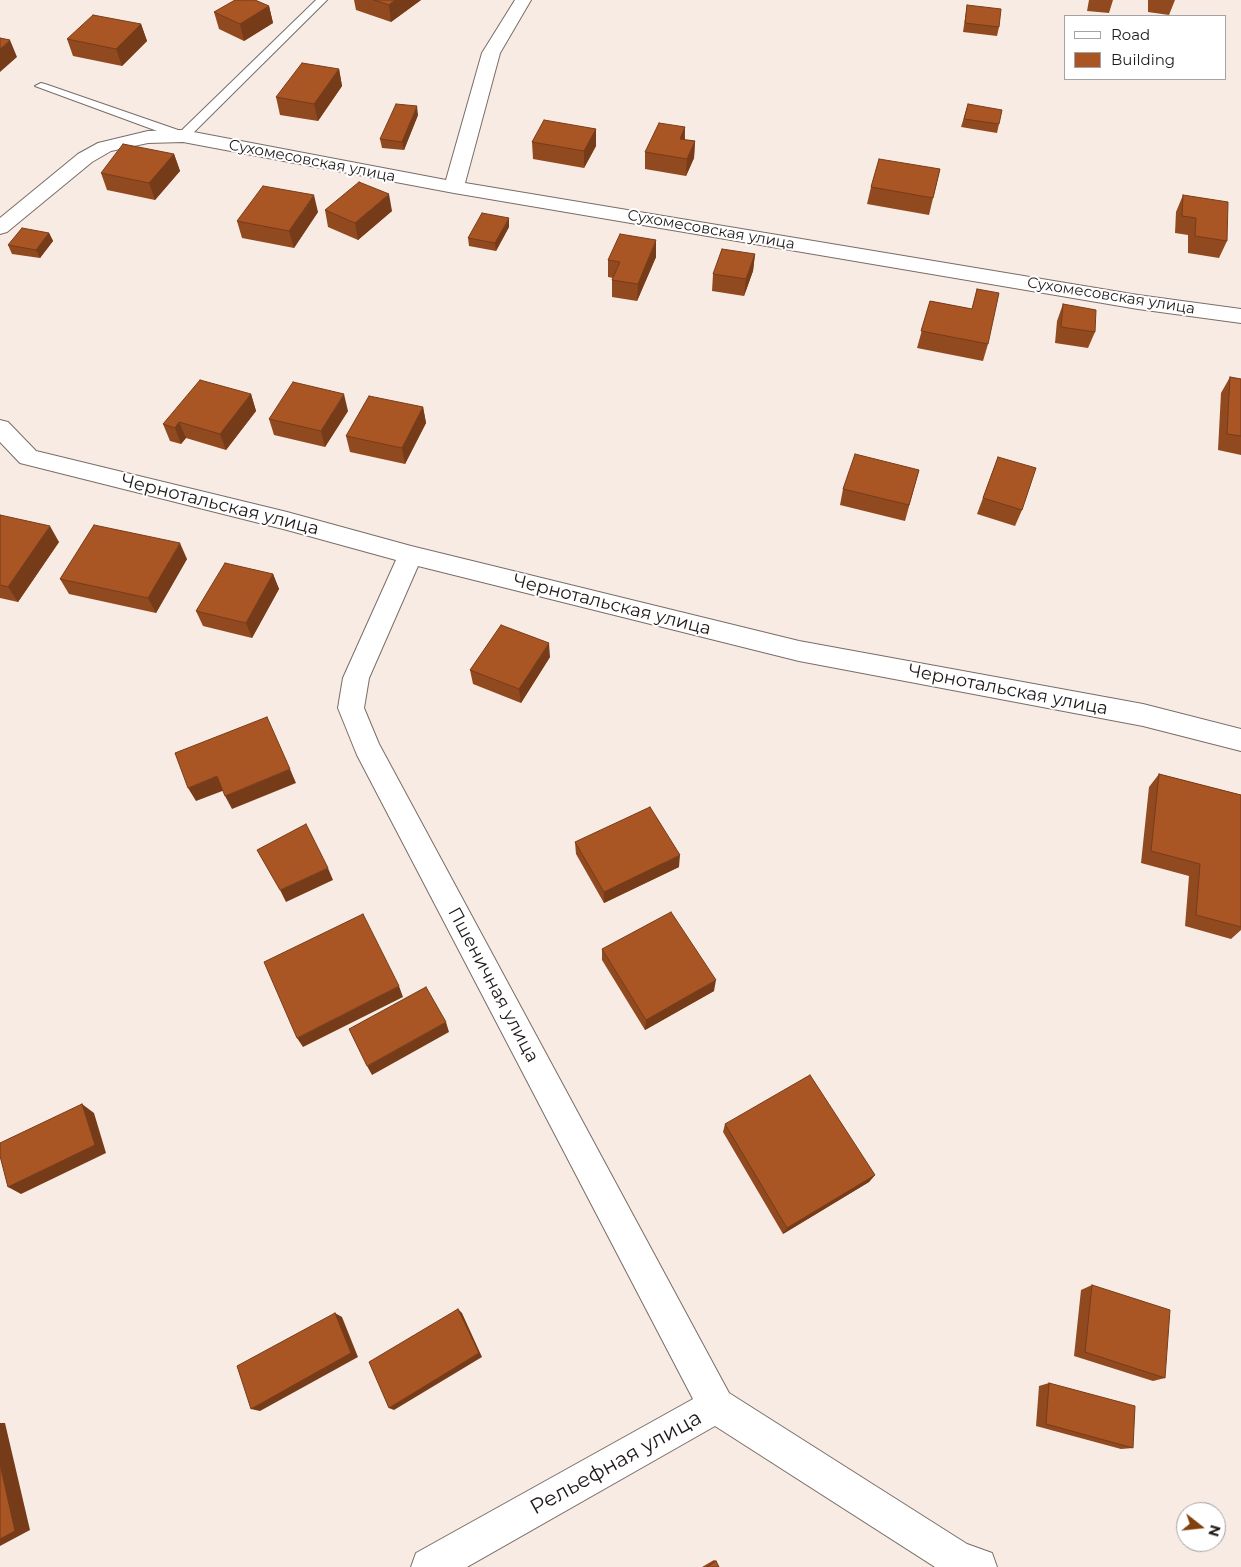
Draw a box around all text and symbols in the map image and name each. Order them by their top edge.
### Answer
legend [1064,15,1226,80]
text: Road [1111,25,1150,44]
text: Building [1111,50,1175,69]
street label: Сухомесовская улица [227,136,397,186]
street label: Сухомесовская улица [626,206,796,254]
street label: Сухомесовская улица [1026,274,1196,318]
street label: Чернотальская улица [119,470,321,540]
street label: Чернотальская улица [511,570,713,640]
street label: Чернотальская улица [906,660,1110,720]
street label: Пшеничная улица [443,904,543,1066]
street label: Рельефная улица [526,1405,706,1521]
north arrow [1176,1502,1226,1552]
text: N [1204,1523,1225,1539]

